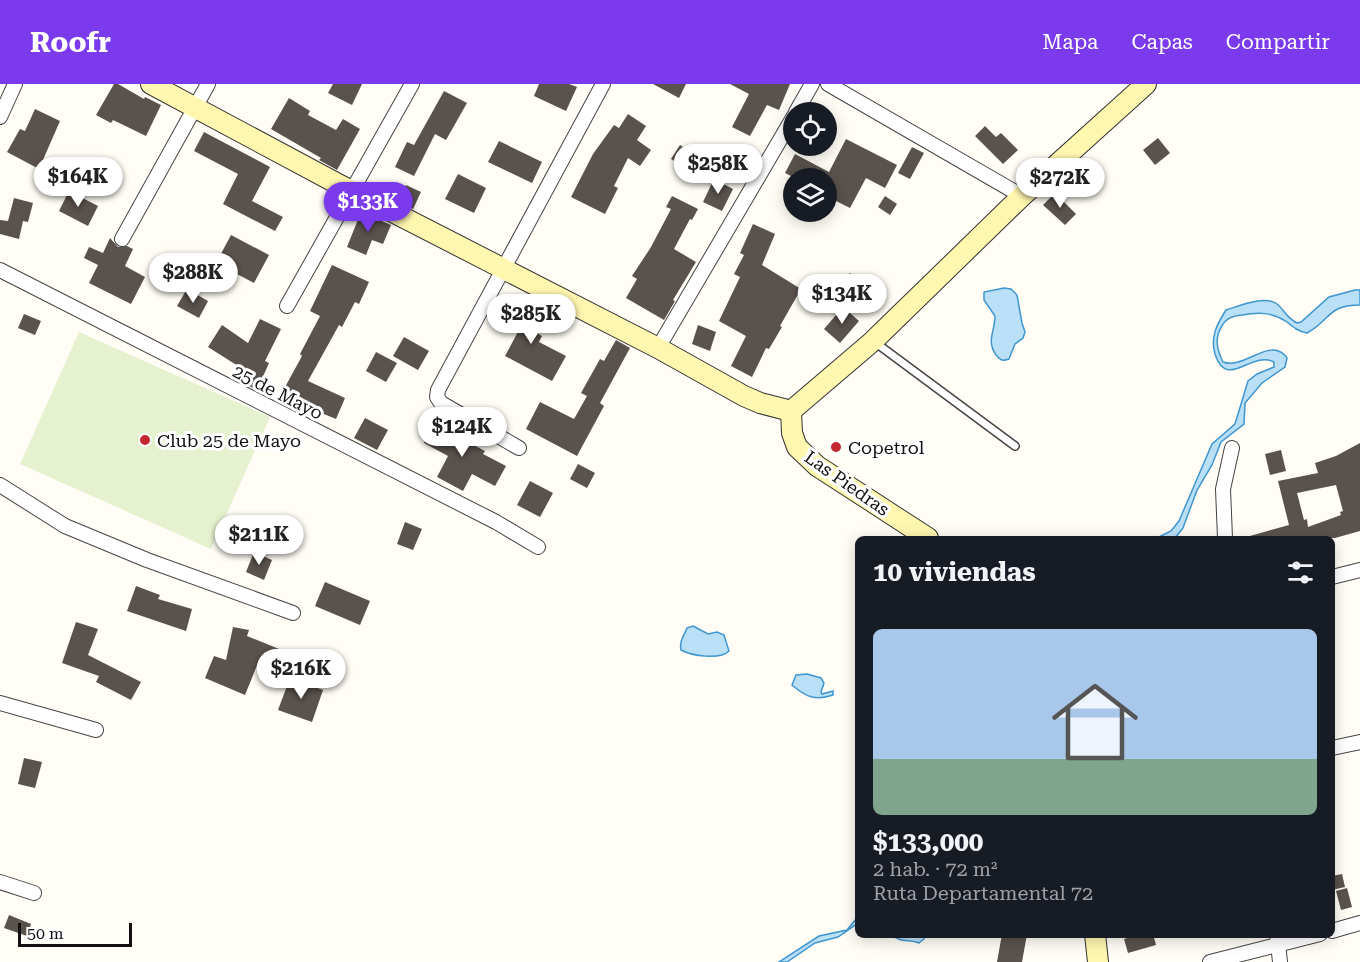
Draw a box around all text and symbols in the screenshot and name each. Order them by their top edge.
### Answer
text: Roofr [30,26,111,59]
text: Mapa [1042,30,1098,54]
text: Capas [1131,30,1193,54]
text: Compartir [1226,30,1330,54]
map controls [783,102,837,222]
button: locate [783,102,837,156]
pin: $258K [676,144,760,195]
text: $258K [688,151,748,175]
pin: $164K [36,157,120,208]
pin: $272K [1018,158,1102,209]
text: $164K [48,164,108,188]
text: $272K [1030,165,1090,189]
button: layers [783,168,837,222]
pin: $133K [326,182,410,233]
text: $133K [338,189,398,213]
pin: $288K [151,253,235,304]
text: $288K [163,260,223,284]
pin: $134K [800,274,884,325]
text: $134K [812,281,872,305]
pin: $285K [489,294,573,345]
text: $285K [501,301,561,325]
street label: 25 de Mayo [229,360,327,424]
pin: $124K [420,407,504,458]
text: $124K [432,414,492,438]
place label: Club 25 de Mayo [157,430,301,451]
marker: Club 25 de Mayo [138,433,152,447]
place label: Copetrol [848,437,925,458]
marker: Copetrol [829,440,843,454]
street label: Las Piedras [801,446,893,520]
pin: $211K [217,515,301,566]
text: $211K [229,522,289,546]
icon: filters [1284,556,1317,589]
text: 10 viviendas [873,557,1036,587]
pin: $216K [259,649,343,700]
text: $216K [271,656,331,680]
icon: home [1041,668,1149,776]
text: $133,000 [873,827,983,857]
text: 2 hab. · 72 m² [873,857,997,881]
text: Ruta Departamental 72 [873,881,1093,905]
scale bar [18,920,132,948]
text: 50 m [27,924,64,943]

